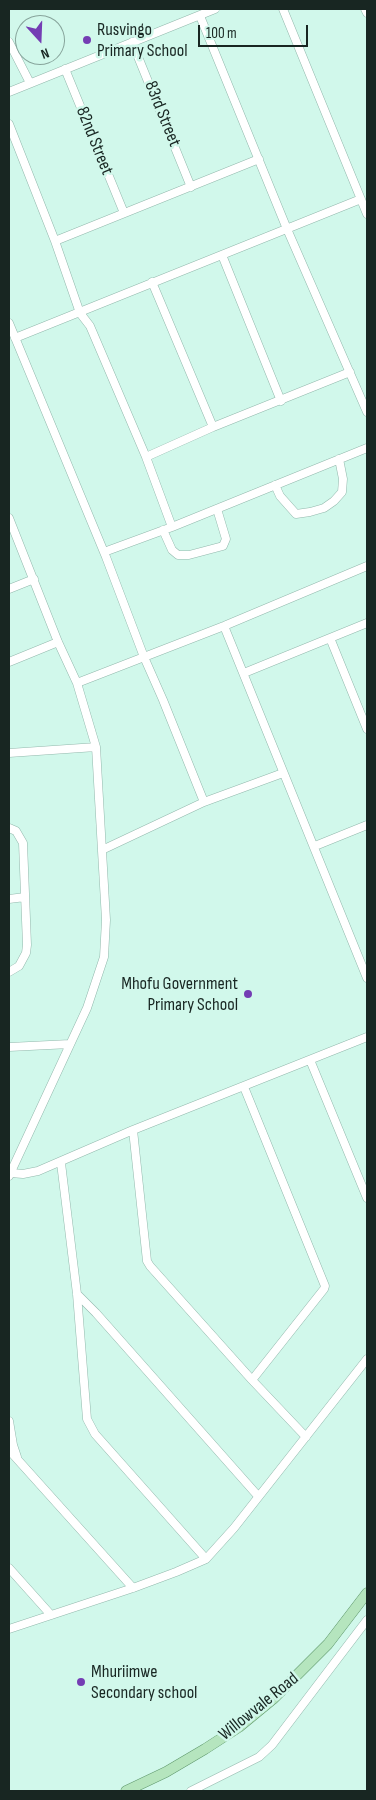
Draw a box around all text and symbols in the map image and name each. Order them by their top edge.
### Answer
north arrow [15,15,65,65]
scale bar [201,15,311,47]
place label: Rusvingo Primary School [97,19,188,62]
text: 100 m [206,24,237,43]
marker: Rusvingo Primary School [81,34,93,46]
text: N [39,44,51,63]
street label: 83rd Street [139,78,185,150]
street label: 82nd Street [71,104,117,178]
place label: Mhofu Government Primary School [121,973,238,1016]
marker: Mhofu Government Primary School [242,988,254,1000]
place label: Mhuriimwe Secondary school [91,1661,197,1704]
street label: Willowvale Road [215,1668,303,1746]
marker: Mhuriimwe Secondary school [75,1676,87,1688]

